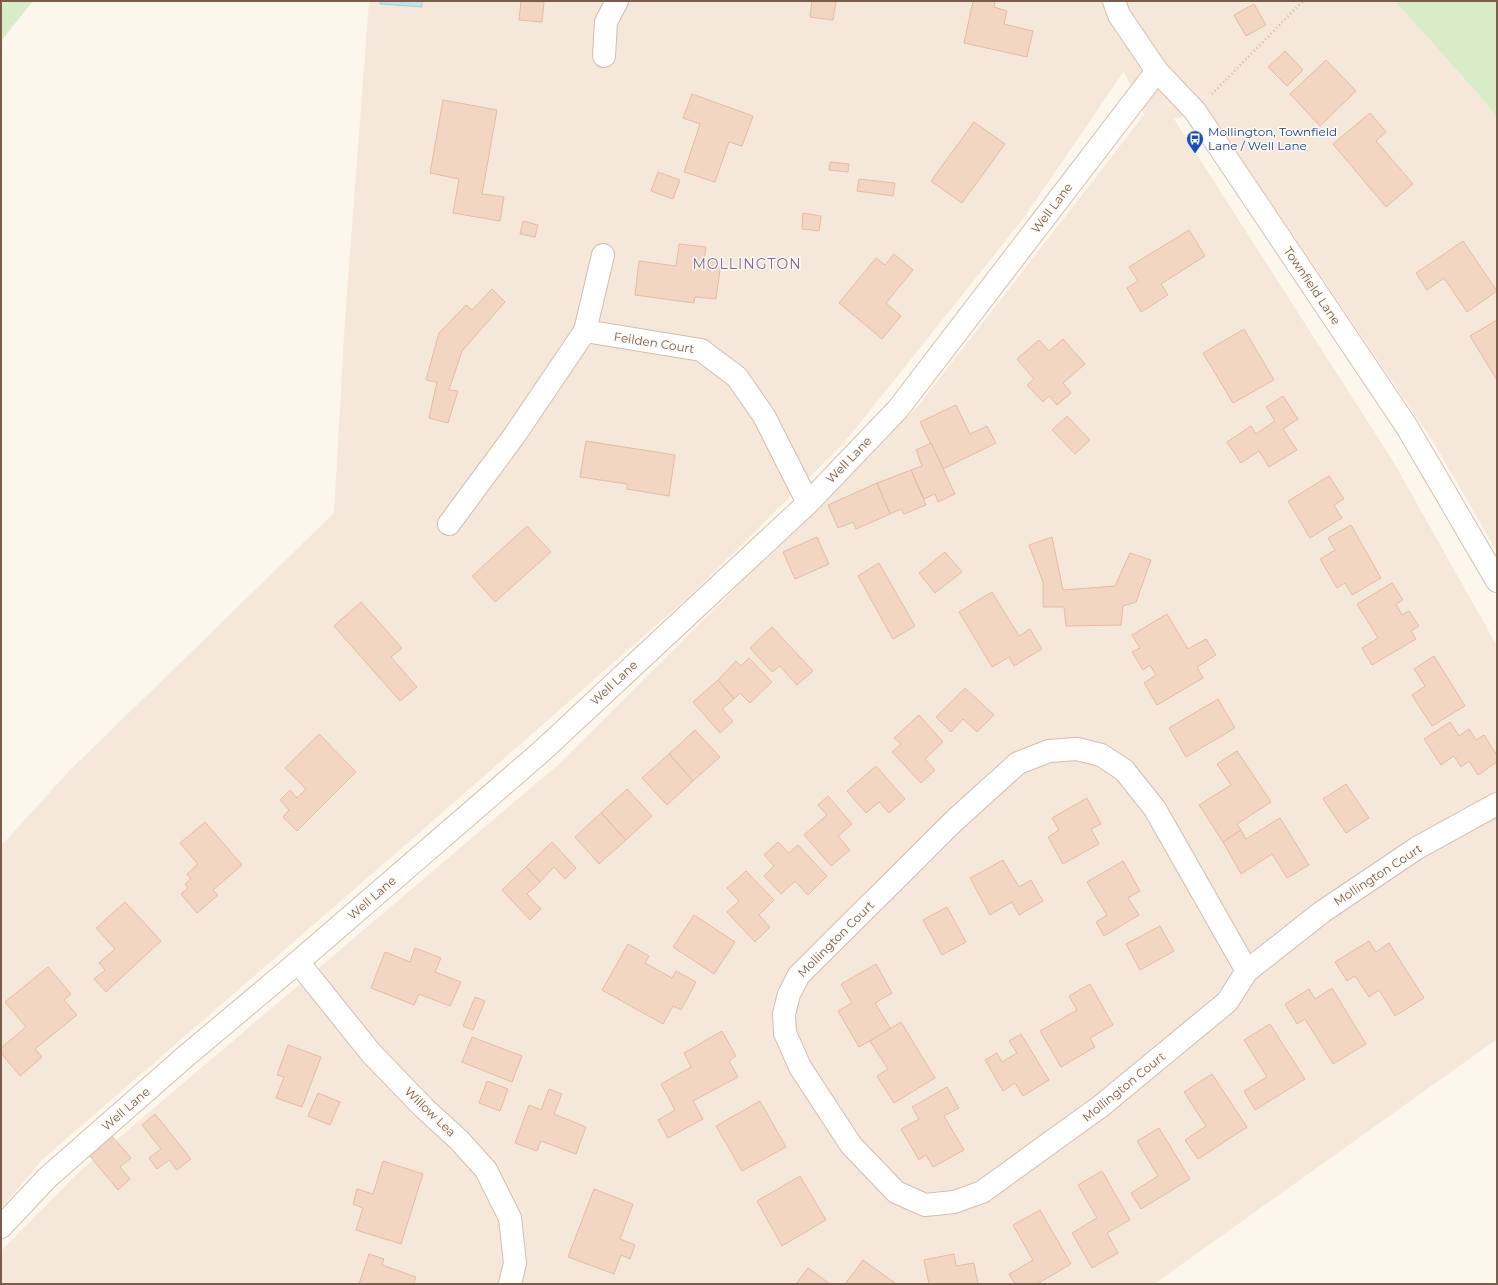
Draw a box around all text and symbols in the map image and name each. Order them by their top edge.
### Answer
place label: Mollington, Townfield Lane / Well Lane [1208,124,1337,153]
bus stop icon: Mollington, Townfield Lane / Well Lane [1185,129,1205,154]
street label: Well Lane [1028,180,1075,236]
street label: Townfield Lane [1281,244,1344,328]
district label: MOLLINGTON [692,255,802,273]
street label: Feilden Court [613,329,696,356]
street label: Well Lane [823,433,875,486]
street label: Well Lane [587,657,640,708]
street label: Mollington Court [1331,840,1425,909]
street label: Well Lane [344,873,399,923]
street label: Mollington Court [794,897,877,980]
street label: Mollington Court [1079,1049,1168,1125]
street label: Well Lane [98,1084,153,1134]
street label: Willow Lea [402,1084,459,1140]

